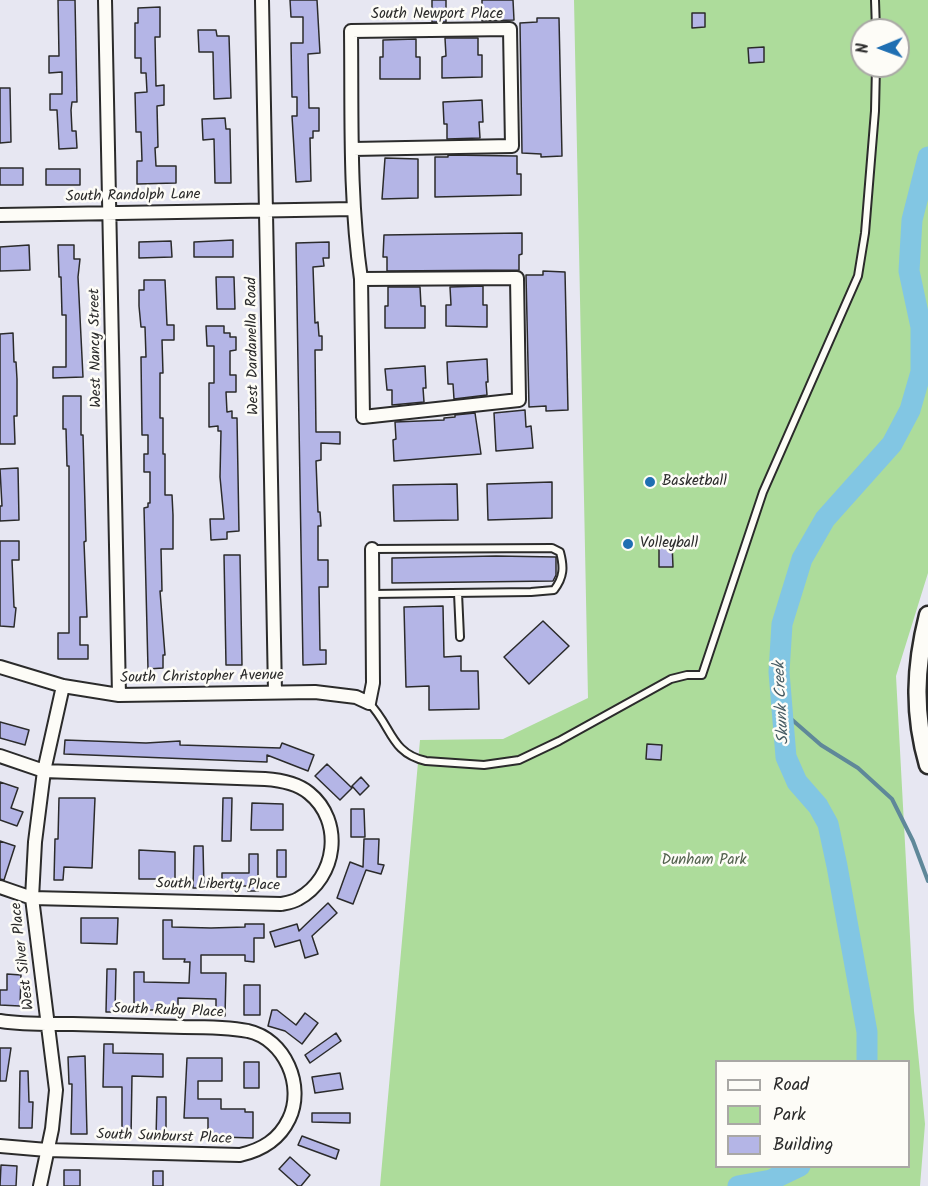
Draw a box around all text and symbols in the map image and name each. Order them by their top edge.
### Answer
street label: South Newport Place [371,6,503,24]
north arrow [850,18,910,78]
text: N [851,43,876,54]
street label: South Randolph Lane [65,187,201,207]
street label: West Dardanella Road [244,277,264,415]
street label: West Nancy Street [87,288,107,408]
place label: Basketball [662,473,727,491]
marker: Basketball [643,475,657,489]
place label: Volleyball [640,535,698,553]
marker: Volleyball [621,537,635,551]
water label: Skunk Creek [771,661,795,745]
street label: South Christopher Avenue [120,668,284,688]
park label: Dunham Park [661,852,747,870]
street label: South Liberty Place [156,876,280,896]
street label: West Silver Place [8,901,40,1011]
street label: South Ruby Place [112,1001,224,1023]
legend [715,1060,910,1168]
text: Road [773,1071,809,1100]
text: Park [773,1101,806,1130]
street label: South Sunburst Place [96,1127,232,1149]
text: Building [773,1131,833,1160]

